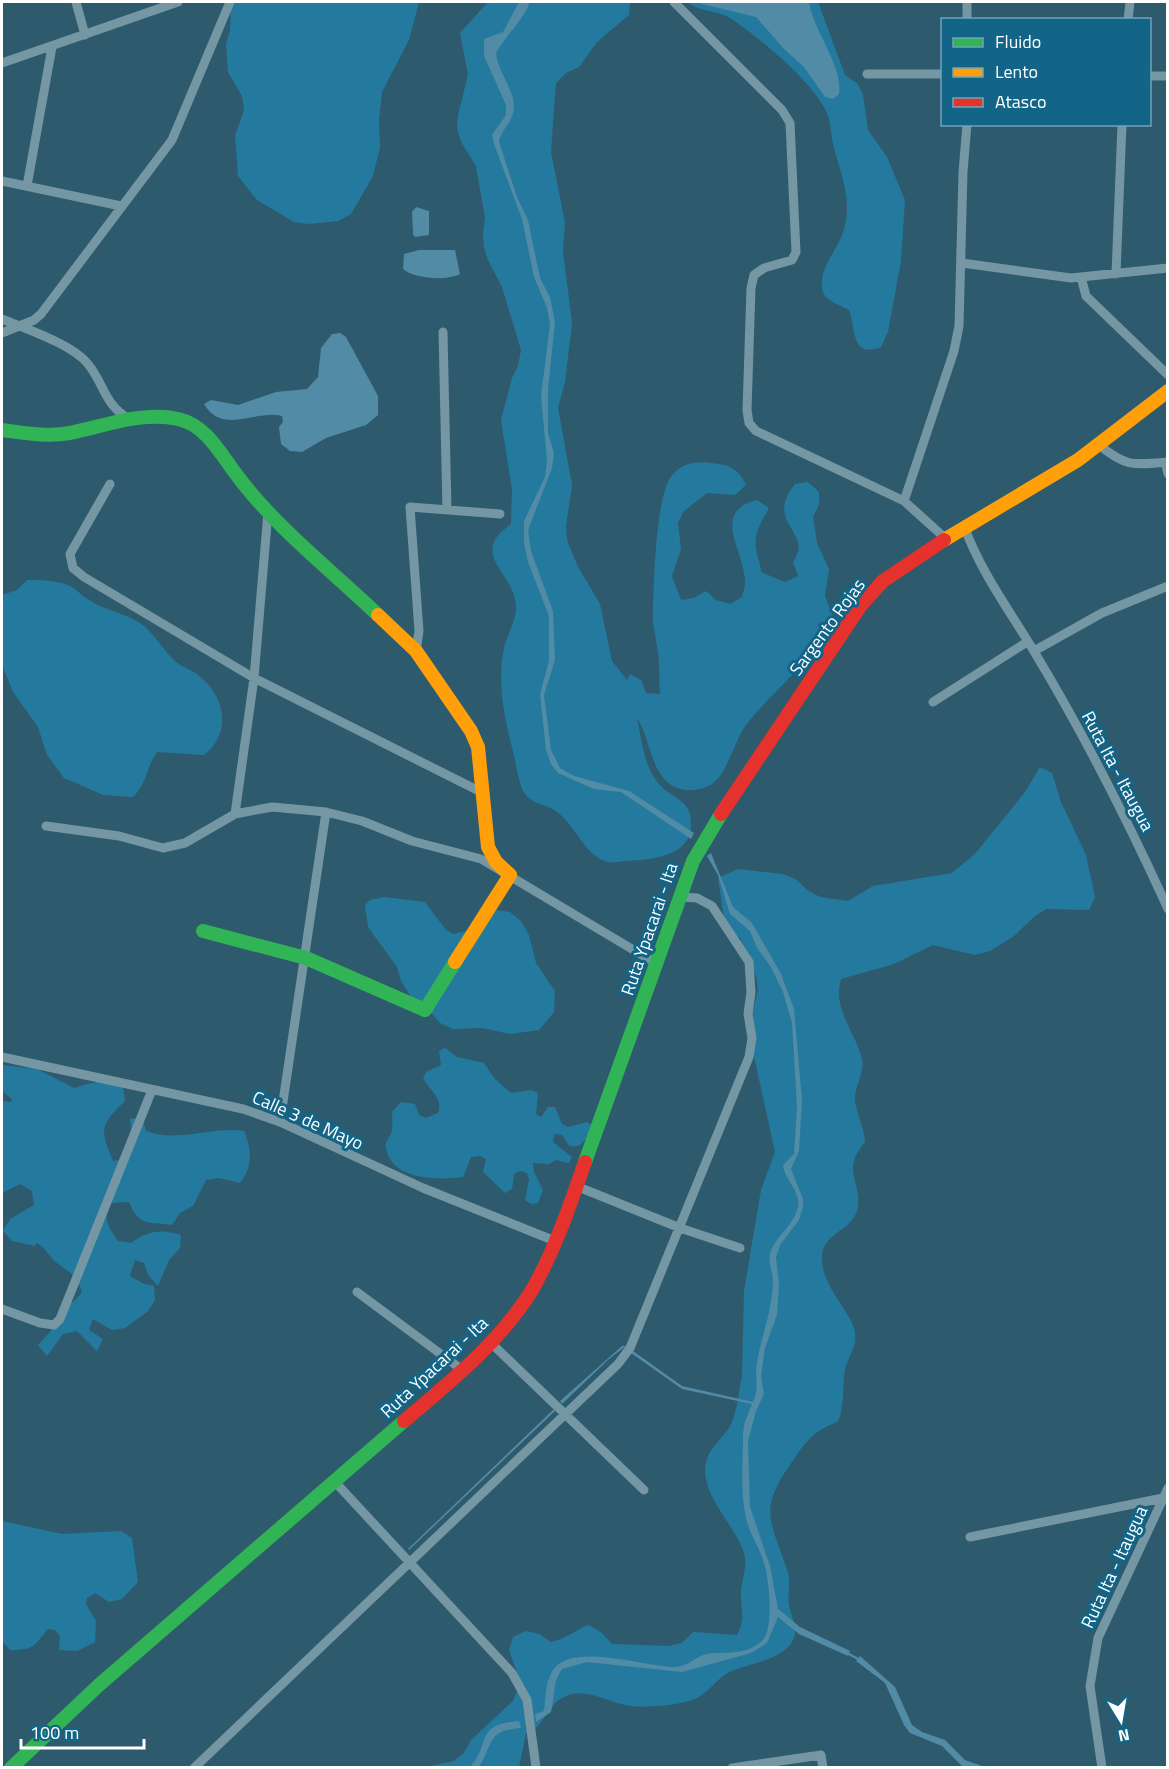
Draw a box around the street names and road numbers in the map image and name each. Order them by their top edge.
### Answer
street label: Sargento Rojas [782,573,872,681]
street label: Ruta Ita - Itaugua [1075,706,1161,836]
street label: Ruta Ypacarai - Ita [614,859,684,999]
street label: Calle 3 de Mayo [248,1083,368,1157]
street label: Ruta Ypacarai - Ita [374,1310,494,1424]
street label: Ruta Ita - Itaugua [1074,1501,1154,1633]

